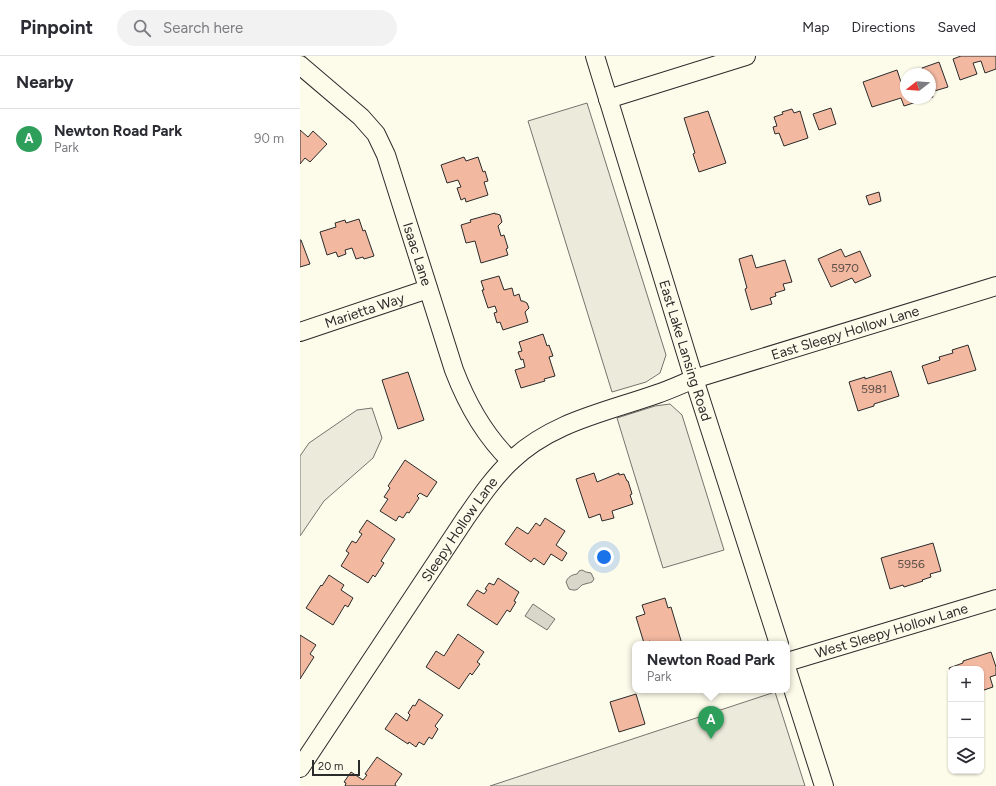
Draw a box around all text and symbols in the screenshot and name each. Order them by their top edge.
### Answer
search box [117,10,397,46]
text: Pinpoint [20,16,93,39]
icon: search [131,17,153,39]
text: Search here [163,19,243,37]
text: Map [802,19,830,36]
text: Directions [852,19,915,36]
text: Saved [937,19,976,36]
north arrow [900,68,936,104]
text: Nearby [16,72,74,92]
text: Newton Road Park [54,122,182,140]
text: A [24,131,34,146]
text: 90 m [254,131,284,146]
text: Park [54,140,79,155]
street label: Isaac Lane [399,220,435,288]
house number: 5970 [831,261,859,275]
street label: East Lake Lansing Road [655,278,715,423]
street label: Marietta Way [323,289,407,332]
street label: East Sleepy Hollow Lane [769,302,922,364]
house number: 5981 [861,382,887,396]
street label: Sleepy Hollow Lane [418,474,502,585]
your location [594,547,614,567]
house number: 5956 [897,557,925,571]
street label: West Sleepy Hollow Lane [813,600,970,662]
popup [632,641,790,693]
text: Newton Road Park [647,651,775,669]
map controls [948,666,984,774]
button: + [948,666,984,702]
text: Park [647,669,672,684]
button: − [948,702,984,738]
pin: A [698,706,724,739]
button: layers [948,738,984,774]
scale bar [312,758,360,777]
text: 20 m [318,760,343,773]

